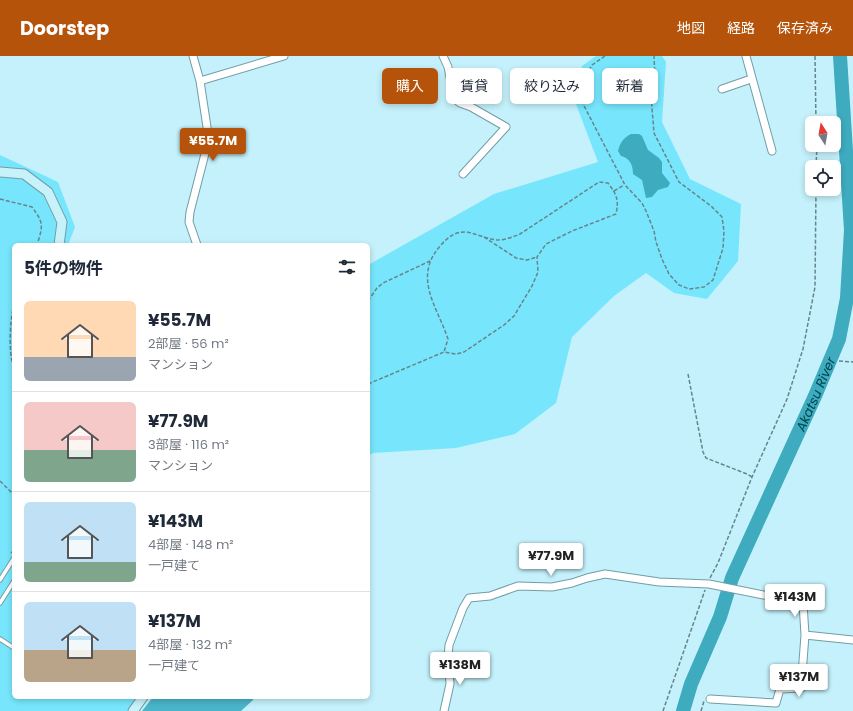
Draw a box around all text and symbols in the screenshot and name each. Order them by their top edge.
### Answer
text: Doorstep [20,15,109,42]
text: 地図 [677,18,705,38]
text: 経路 [727,18,755,38]
text: 保存済み [777,18,833,38]
chip: 購入 [382,68,438,104]
chip: 賃貸 [446,68,502,104]
chip: 絞り込み [510,68,594,104]
chip: 新着 [602,68,658,104]
north arrow [805,116,841,152]
map controls [805,116,841,196]
pin: ¥55.7M [180,128,246,162]
text: ¥55.7M [189,131,237,150]
button: locate [805,160,841,196]
text: 5件の物件 [24,256,103,280]
icon: filters [336,256,358,278]
text: ¥55.7M [148,308,211,332]
icon: home [56,317,104,365]
text: 2部屋 · 56 m² [148,334,229,353]
water label: Akatsu River [791,353,841,435]
text: マンション [148,355,213,374]
text: ¥77.9M [148,409,208,433]
icon: home [56,418,104,466]
text: 3部屋 · 116 m² [148,435,229,454]
text: マンション [148,456,213,475]
text: ¥143M [148,509,203,533]
icon: home [56,518,104,566]
text: 4部屋 · 148 m² [148,535,234,554]
pin: ¥77.9M [518,543,584,577]
text: ¥77.9M [528,546,574,565]
text: 一戸建て [148,556,200,575]
pin: ¥143M [767,584,823,618]
text: ¥143M [774,587,816,606]
text: ¥137M [148,609,201,633]
icon: home [56,618,104,666]
text: 4部屋 · 132 m² [148,635,232,654]
pin: ¥138M [432,652,488,686]
text: ¥138M [439,655,481,674]
text: 一戸建て [148,656,200,675]
pin: ¥137M [771,664,827,698]
text: ¥137M [779,667,819,686]

